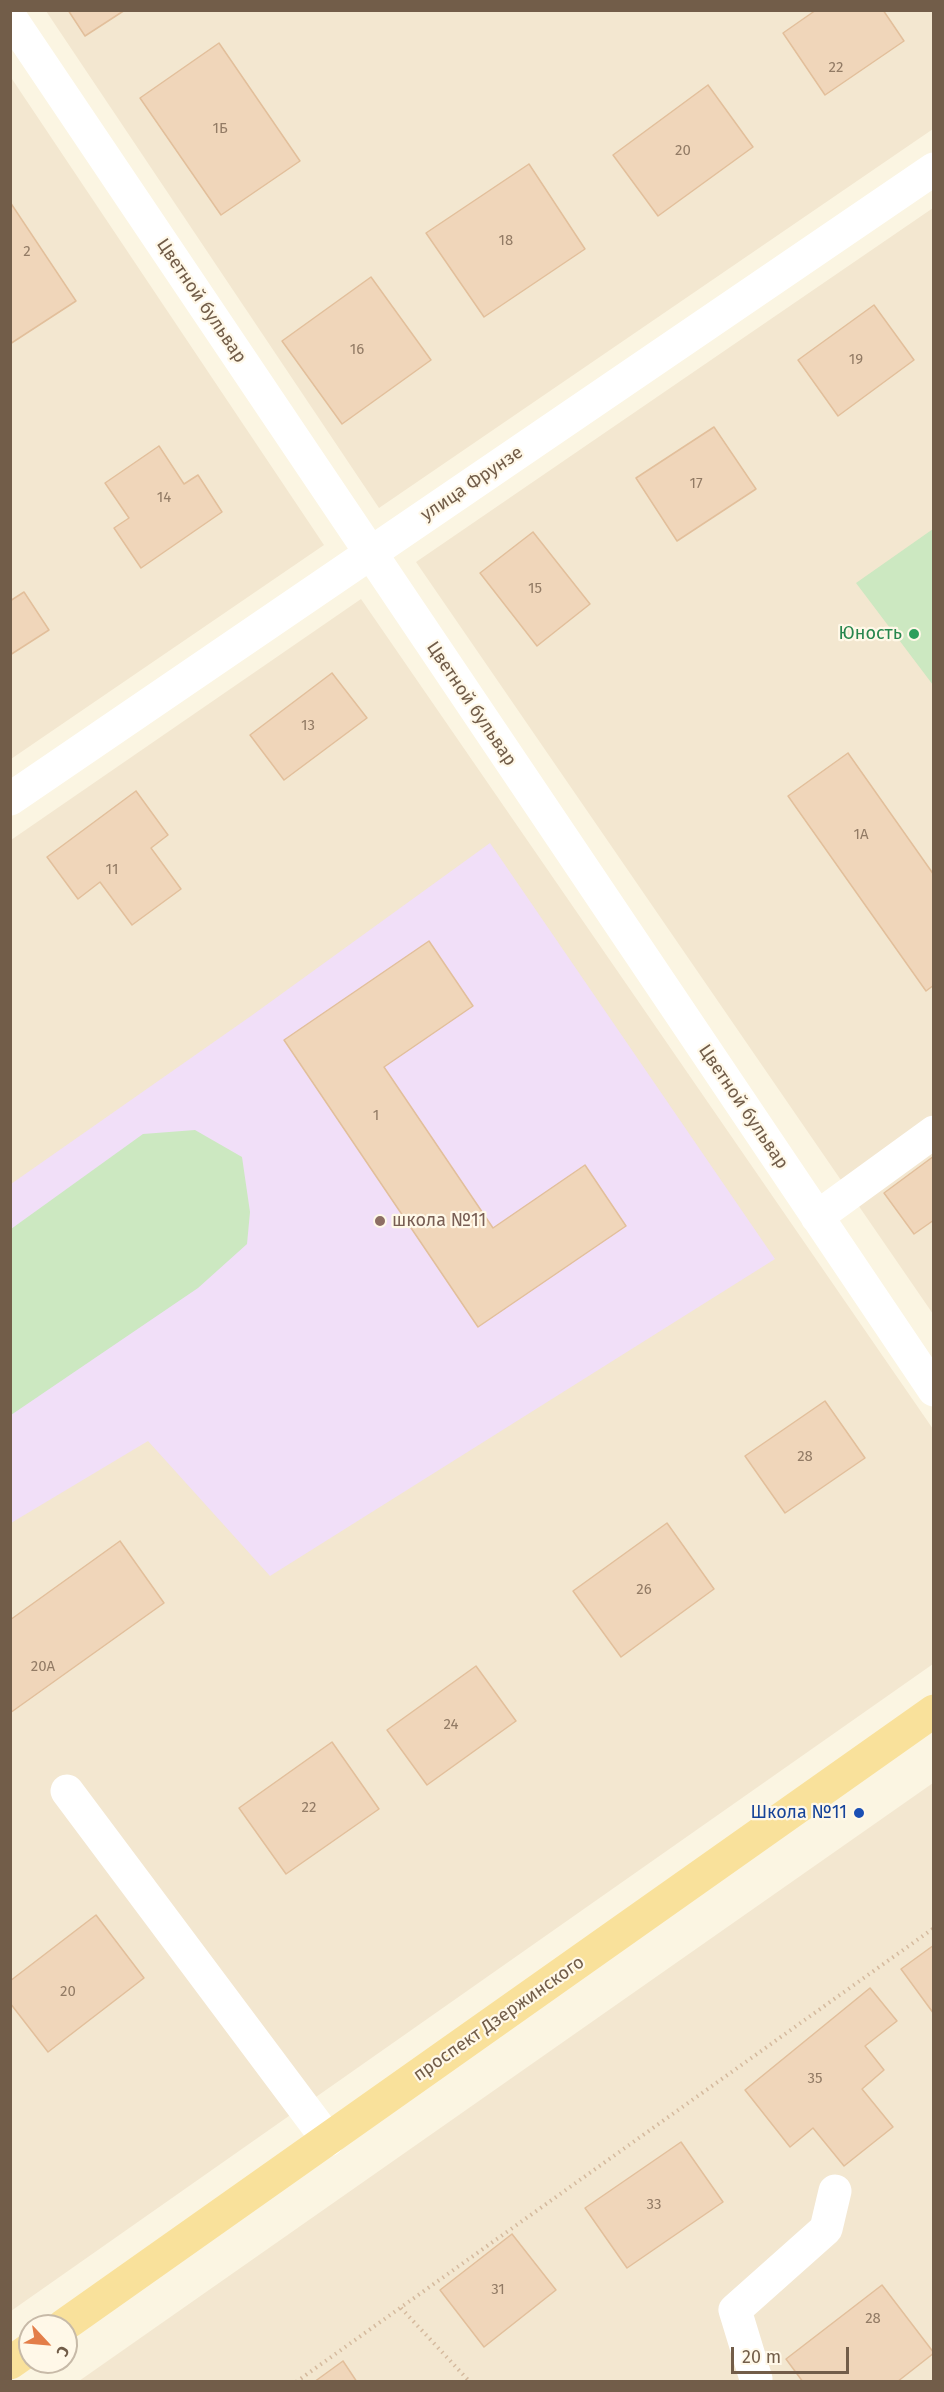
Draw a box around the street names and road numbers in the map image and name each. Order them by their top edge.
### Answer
street label: Цветной бульвар [151,235,251,367]
street label: улица Фрунзе [417,442,527,526]
street label: Цветной бульвар [421,638,521,770]
street label: Цветной бульвар [693,1041,793,1173]
street label: проспект Дзержинского [409,1952,589,2086]

